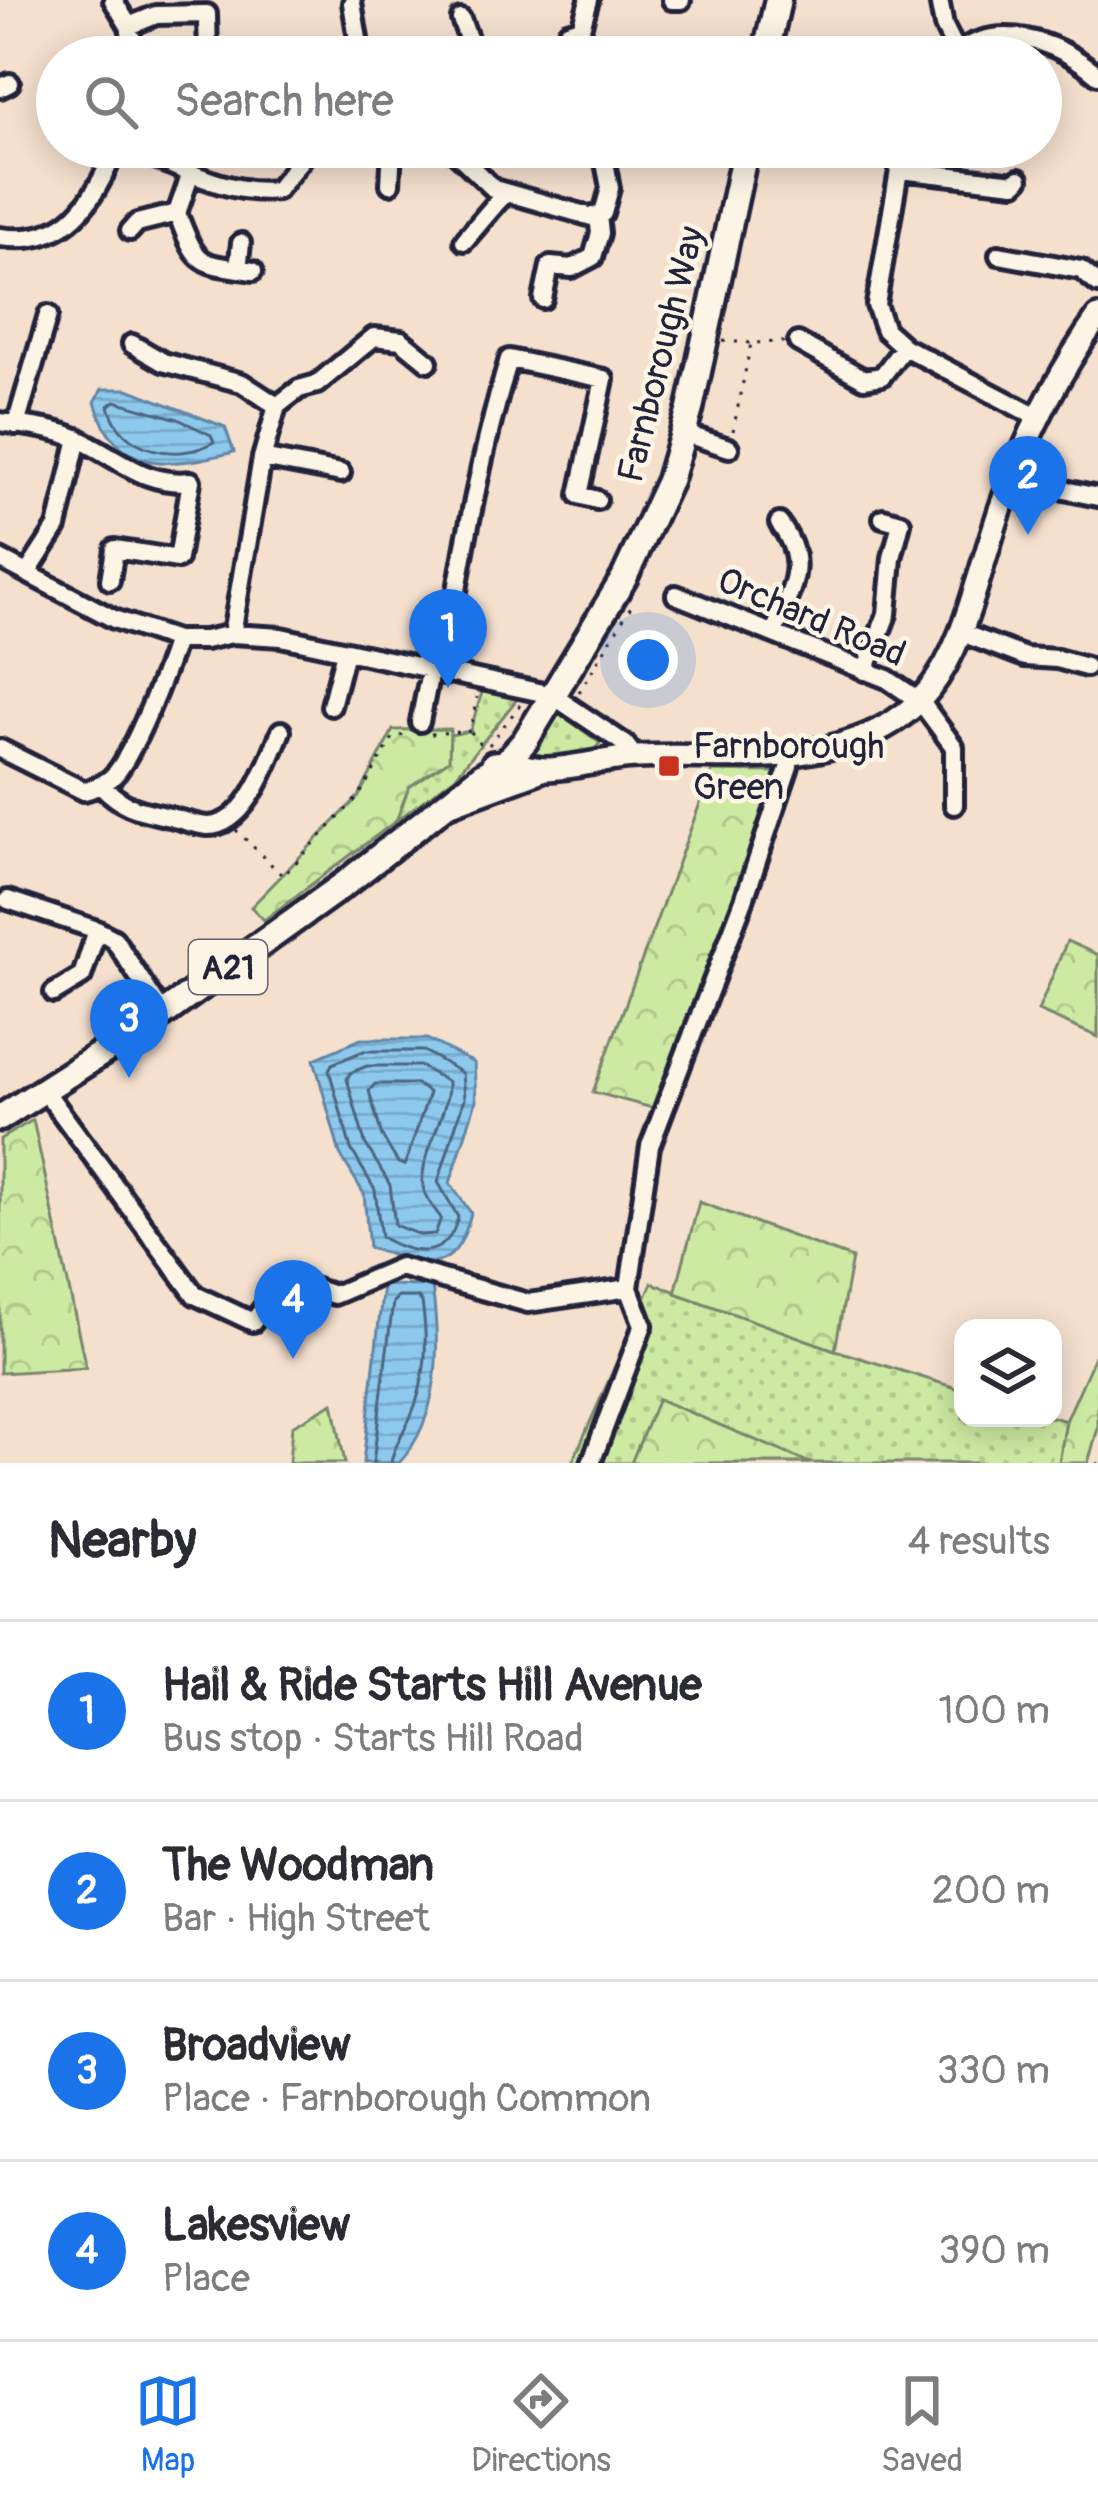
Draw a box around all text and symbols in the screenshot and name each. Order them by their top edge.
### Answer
search box [36,36,1062,168]
icon: search [78,69,144,135]
text: Search here [174,74,394,130]
street label: Farnborough Way [608,222,715,487]
pin: 2 [989,436,1067,535]
street label: Orchard Road [711,558,912,677]
pin: 1 [409,589,487,688]
your location [618,630,678,690]
place label: Farnborough Green [693,724,884,810]
marker: Farnborough Green [656,753,682,779]
road number: A21 [189,940,267,994]
pin: 3 [90,979,168,1078]
pin: 4 [254,1260,332,1359]
map controls [954,1319,1062,1427]
button: layers [954,1319,1062,1427]
text: Nearby [48,1509,196,1573]
text: 4 results [908,1517,1050,1566]
text: Hail & Ride Starts Hill Avenue [162,1658,702,1714]
text: 1 [79,1686,95,1735]
text: 100 m [938,1686,1050,1735]
text: Bus stop · Starts Hill Road [162,1714,584,1763]
text: The Woodman [162,1838,434,1894]
text: 2 [76,1866,98,1915]
text: 200 m [932,1866,1050,1915]
text: Bar · High Street [162,1894,430,1943]
text: Broadview [162,2018,351,2074]
text: 3 [76,2046,98,2095]
text: 330 m [937,2046,1050,2095]
text: Place · Farnborough Common [162,2074,651,2123]
text: Lakesview [162,2198,350,2254]
text: 4 [76,2226,98,2275]
text: 390 m [938,2226,1050,2275]
text: Place [162,2254,250,2303]
tab: Map [135,2368,201,2481]
tab: Directions [471,2368,611,2481]
tab: Saved [881,2368,963,2481]

